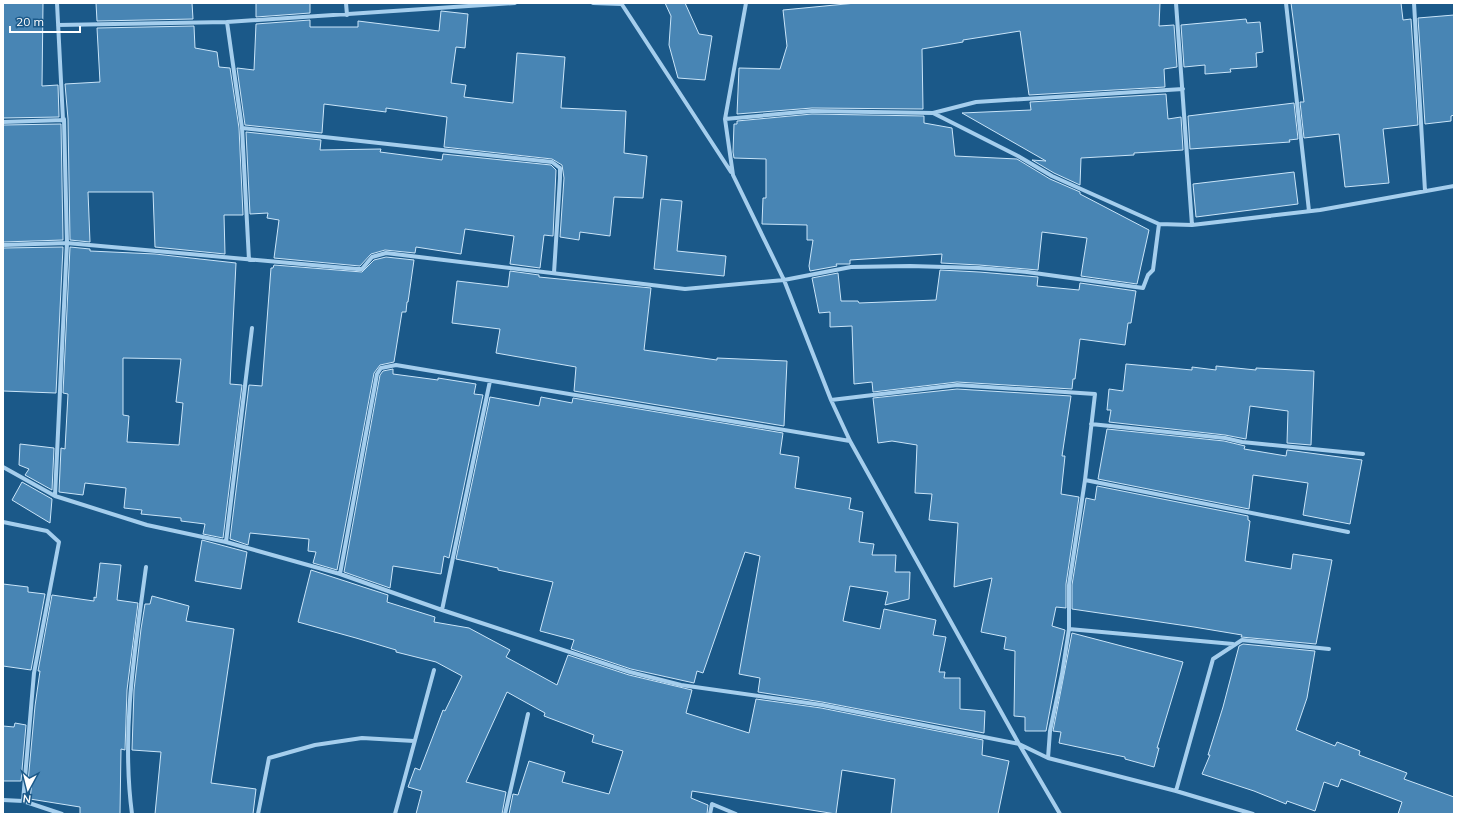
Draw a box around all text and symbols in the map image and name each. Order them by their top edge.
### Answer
scale bar [10,8,80,34]
text: 20 m [16,14,44,29]
north arrow [8,769,48,809]
text: N [22,791,32,806]

